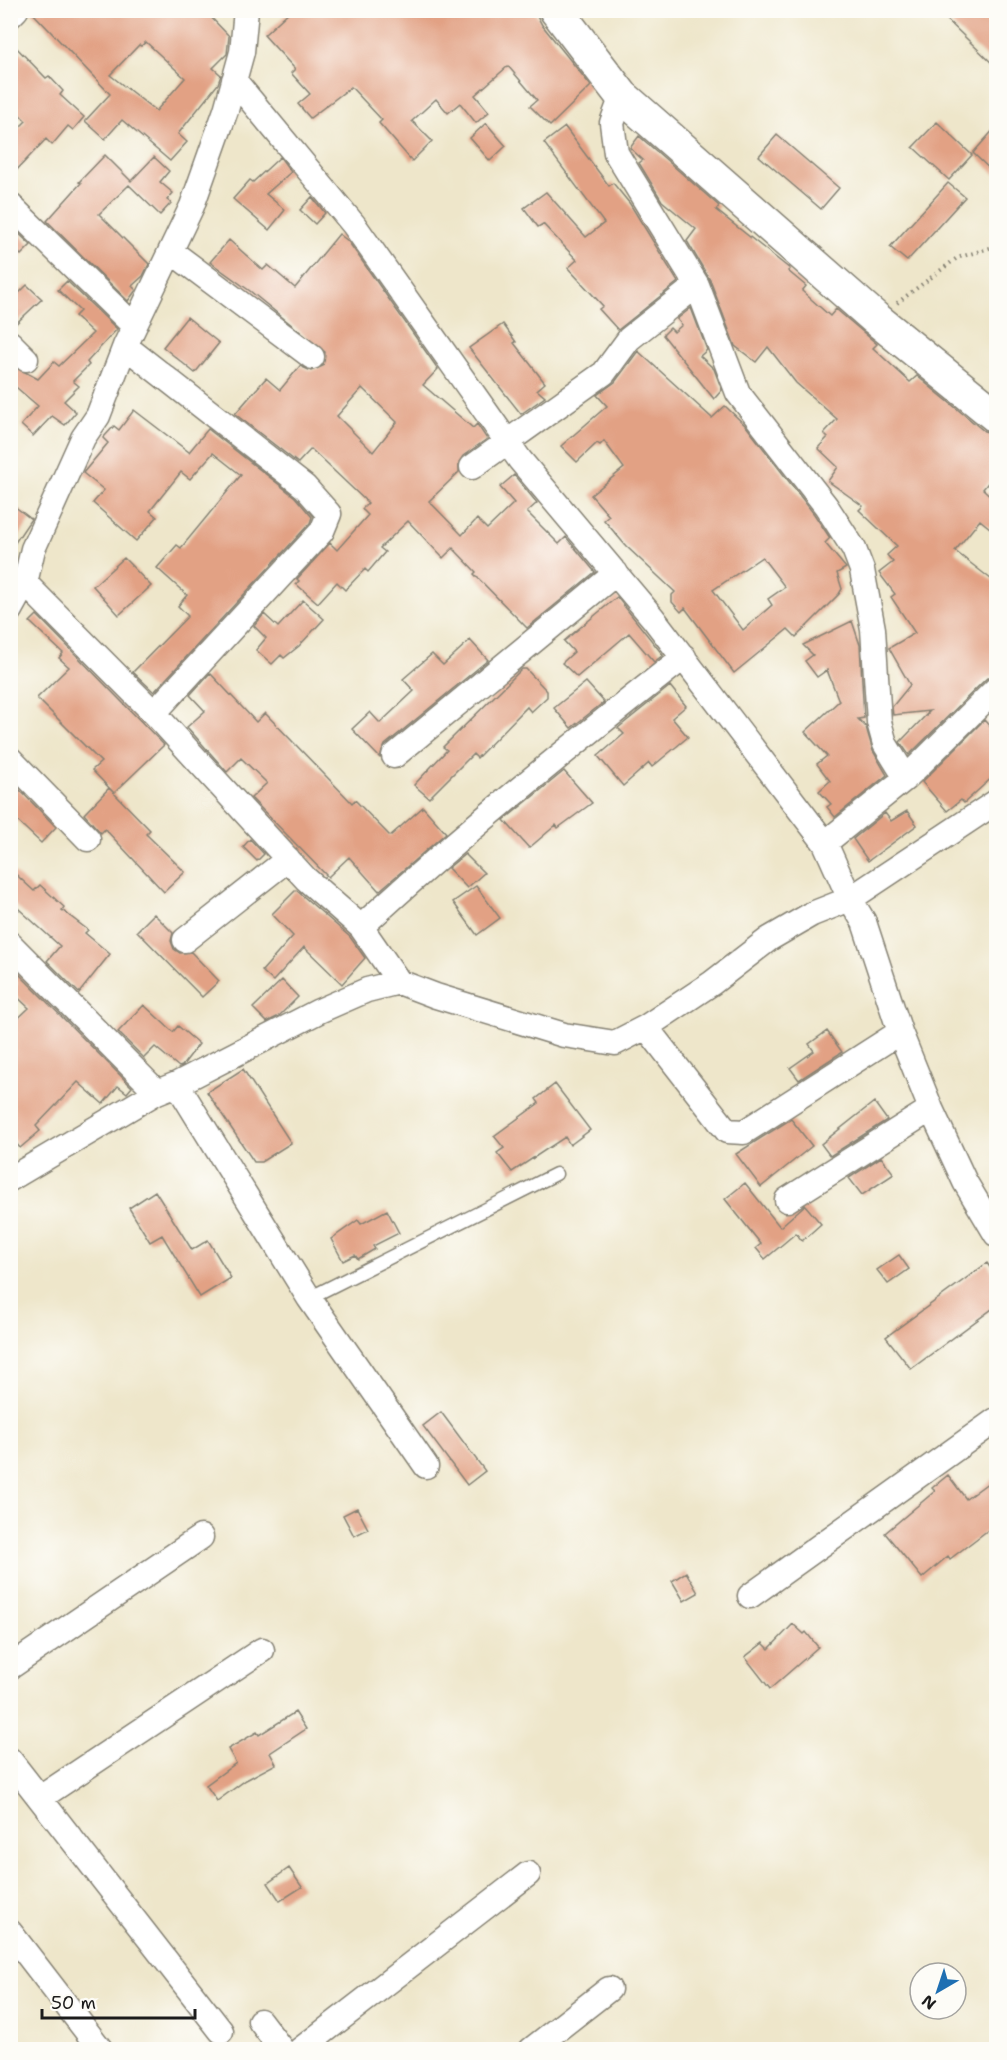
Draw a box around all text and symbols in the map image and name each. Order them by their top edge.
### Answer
north arrow [908,1961,968,2021]
scale bar [42,1982,195,2020]
text: N [917,1990,940,2014]
text: 50 m [51,1991,96,2015]

